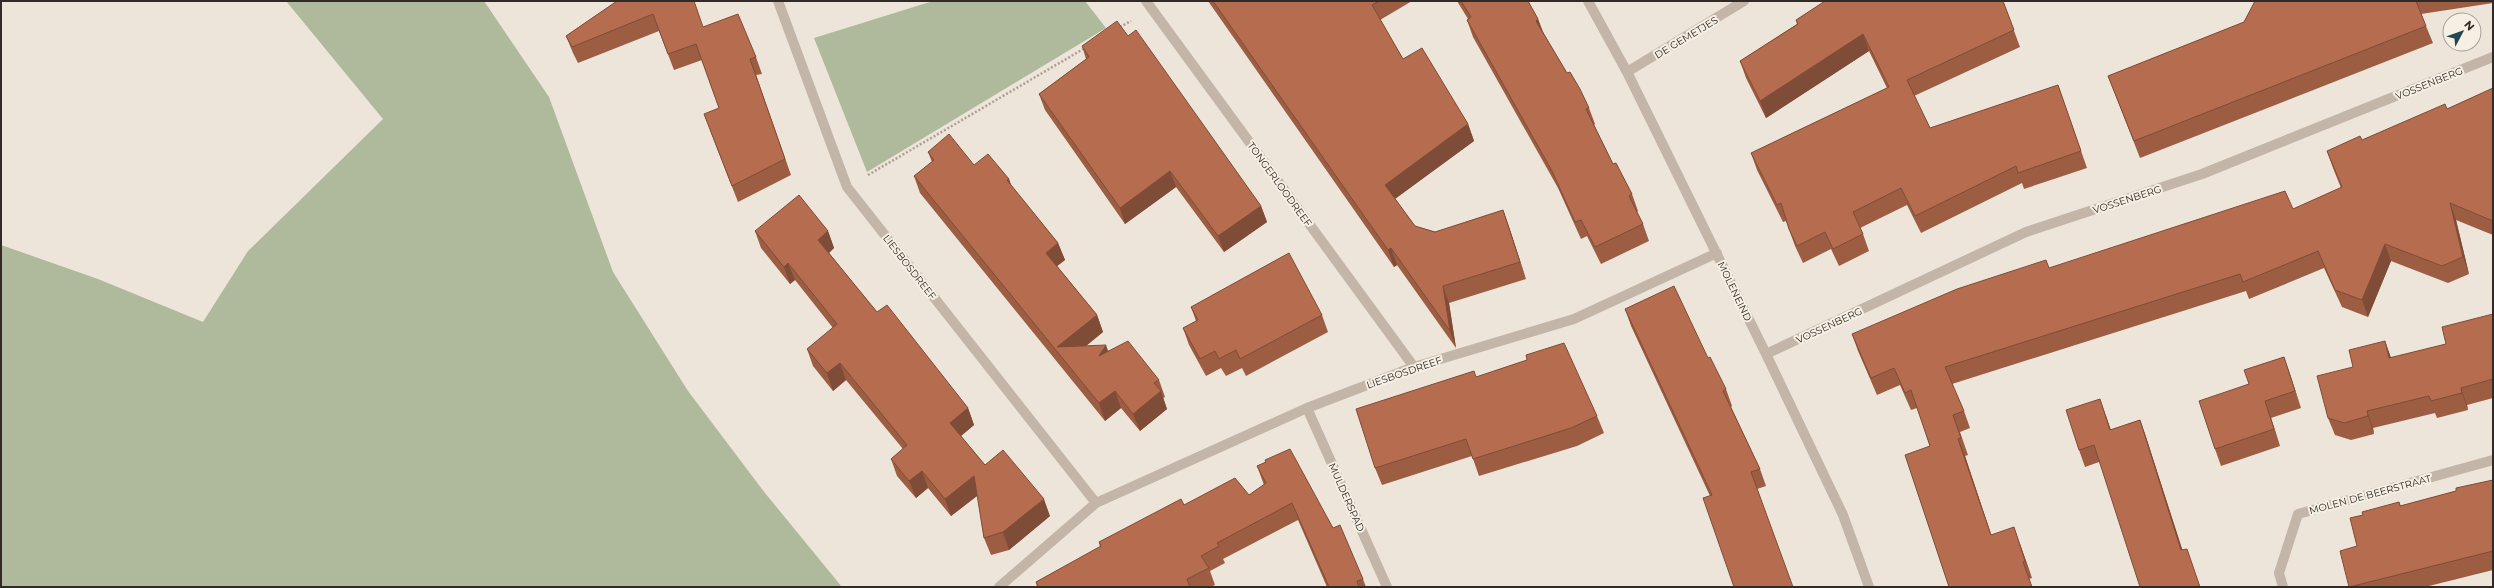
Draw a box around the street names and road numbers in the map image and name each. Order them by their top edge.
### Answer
street label: DE GEMETJES [1652,13,1720,61]
street label: VOSSENBERG [2394,64,2465,103]
street label: TONGERLOODREEF [1244,139,1315,229]
street label: VOSSENBERG [2091,182,2163,217]
street label: LIESBOSDREEF [880,232,939,302]
street label: MOLENEIND [1715,259,1755,323]
street label: VOSSENBERG [1794,304,1864,346]
street label: LIESBOSDREEF [1365,353,1444,391]
street label: MULDERSPAD [1326,461,1368,534]
street label: MOLEN DE BEERSTRAAT [2308,472,2433,517]

